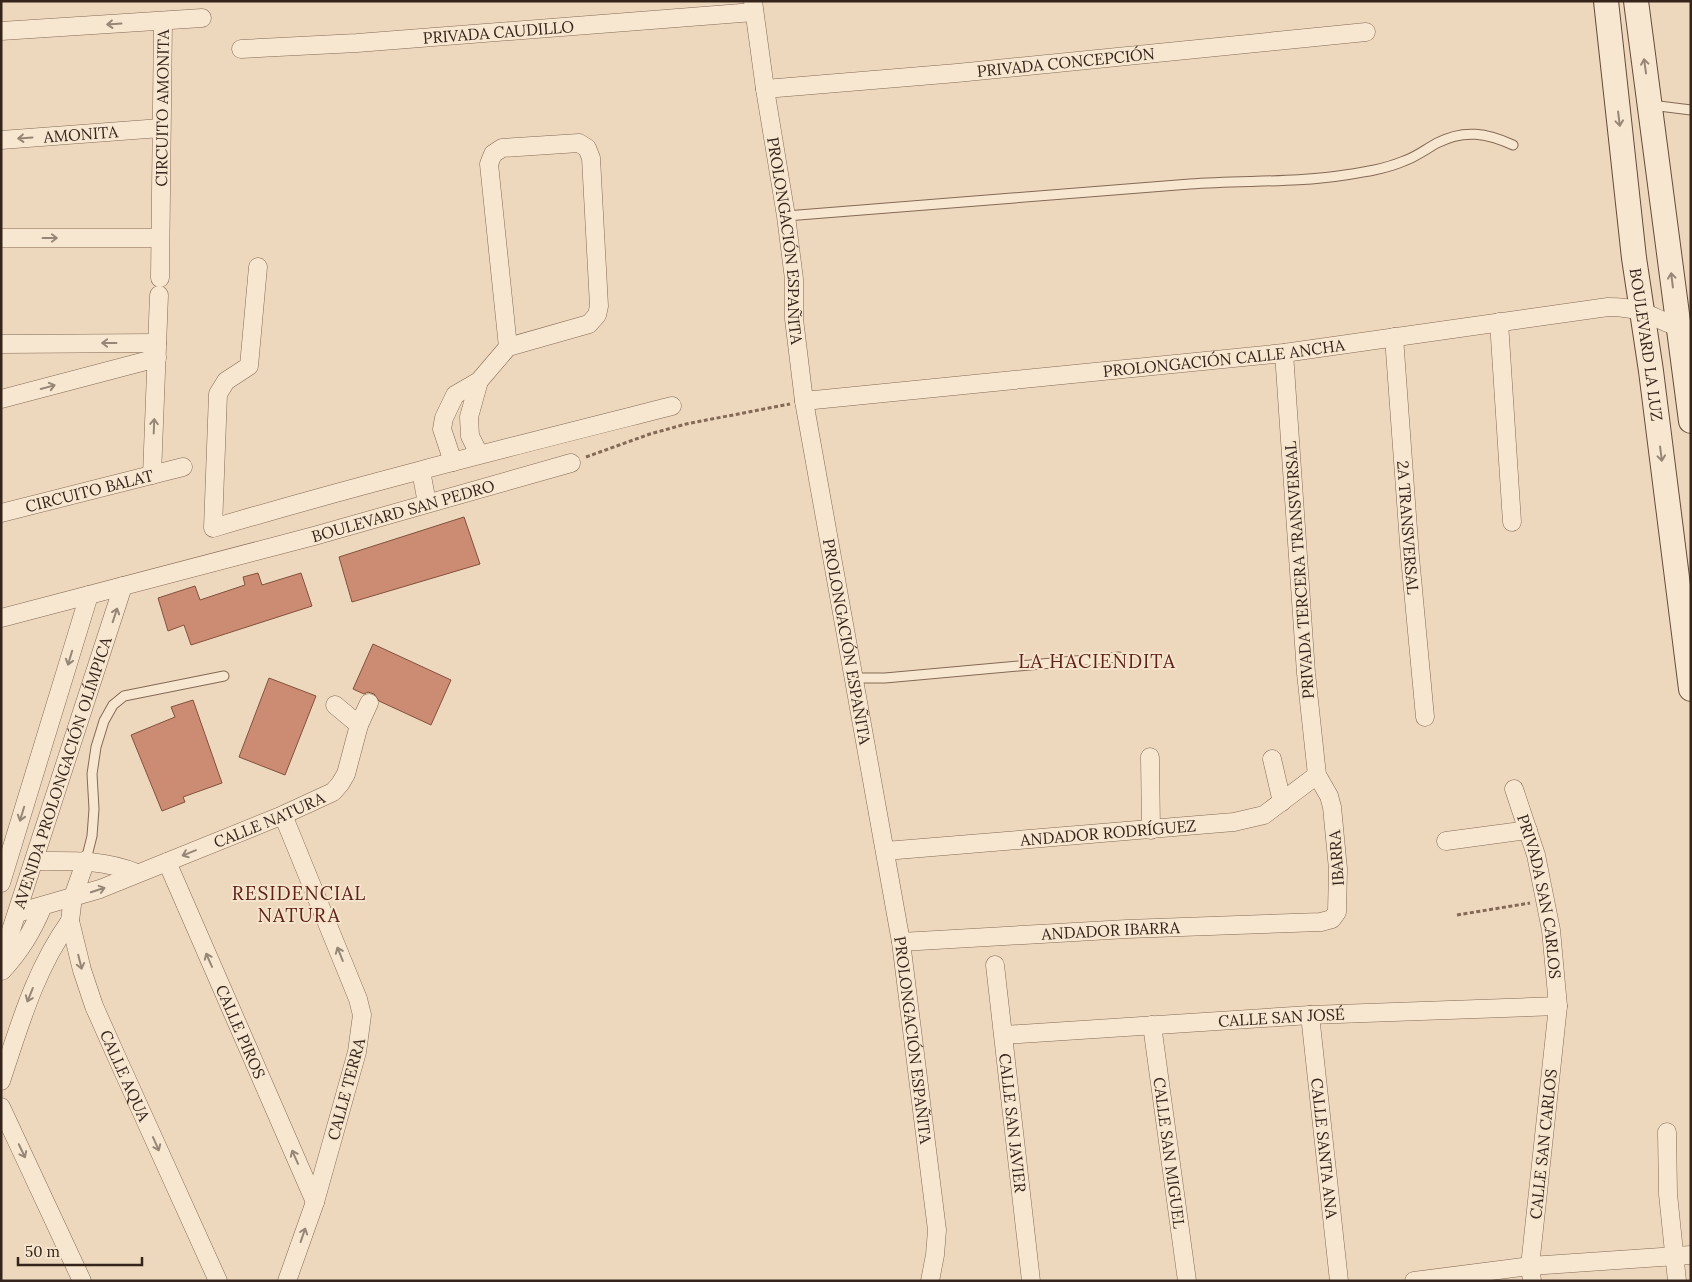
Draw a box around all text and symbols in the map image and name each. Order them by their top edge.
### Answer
street label: PRIVADA CAUDILLO [422,16,575,48]
one-way arrow [107,19,123,29]
street label: CIRCUITO AMONITA [151,28,173,187]
street label: PRIVADA CONCEPCIÓN [976,43,1156,81]
one-way arrow [1639,59,1649,75]
one-way arrow [1614,111,1624,127]
street label: AMONITA [42,121,120,147]
one-way arrow [18,134,34,143]
street label: PROLONGACIÓN ESPAÑITA [763,135,807,346]
one-way arrow [42,233,58,243]
street label: BOULEVARD LA LUZ [1626,267,1667,422]
one-way arrow [1667,272,1677,288]
street label: PROLONGACIÓN CALLE ANCHA [1102,334,1347,381]
one-way arrow [101,338,117,348]
one-way arrow [40,382,56,391]
one-way arrow [149,418,159,434]
street label: PRIVADA TERCERA TRANSVERSAL [1280,440,1318,700]
one-way arrow [1656,446,1666,462]
street label: 2A TRANSVERSAL [1393,460,1423,595]
street label: CIRCUITO BALAT [23,465,155,516]
street label: BOULEVARD SAN PEDRO [309,475,497,546]
street label: PROLONGACIÓN ESPAÑITA [819,537,876,747]
one-way arrow [110,608,120,624]
street label: AVENIDA PROLONGACIÓN OLÍMPICA [8,633,116,912]
district label: LA HACIENDITA [1018,649,1176,673]
one-way arrow [65,650,74,666]
street label: CALLE NATURA [210,787,329,852]
one-way arrow [17,805,27,821]
street label: PRIVADA SAN CARLOS [1513,811,1565,980]
street label: ANDADOR RODRÍGUEZ [1019,815,1197,850]
street label: IBARRA [1324,829,1348,887]
one-way arrow [182,849,197,859]
district label: RESIDENCIAL NATURA [232,881,366,927]
one-way arrow [89,885,105,894]
street label: ANDADOR IBARRA [1040,917,1181,944]
street label: PROLONGACIÓN ESPAÑITA [890,935,936,1146]
one-way arrow [334,947,344,962]
one-way arrow [204,953,214,968]
one-way arrow [76,954,85,970]
street label: CALLE PIROS [212,982,270,1082]
one-way arrow [25,987,34,1002]
street label: CALLE SAN JOSÉ [1217,1004,1345,1031]
street label: CALLE AQUA [96,1027,155,1125]
street label: CALLE TERRA [323,1035,369,1142]
street label: CALLE SAN JAVIER [995,1052,1031,1195]
street label: CALLE SAN CARLOS [1525,1068,1561,1220]
street label: CALLE SAN MIGUEL [1149,1076,1190,1230]
street label: CALLE SANTA ANA [1307,1077,1342,1221]
one-way arrow [151,1136,161,1151]
one-way arrow [17,1144,27,1159]
one-way arrow [290,1150,300,1165]
one-way arrow [299,1228,308,1243]
scale bar [18,1234,141,1266]
text: 50 m [25,1242,60,1261]

